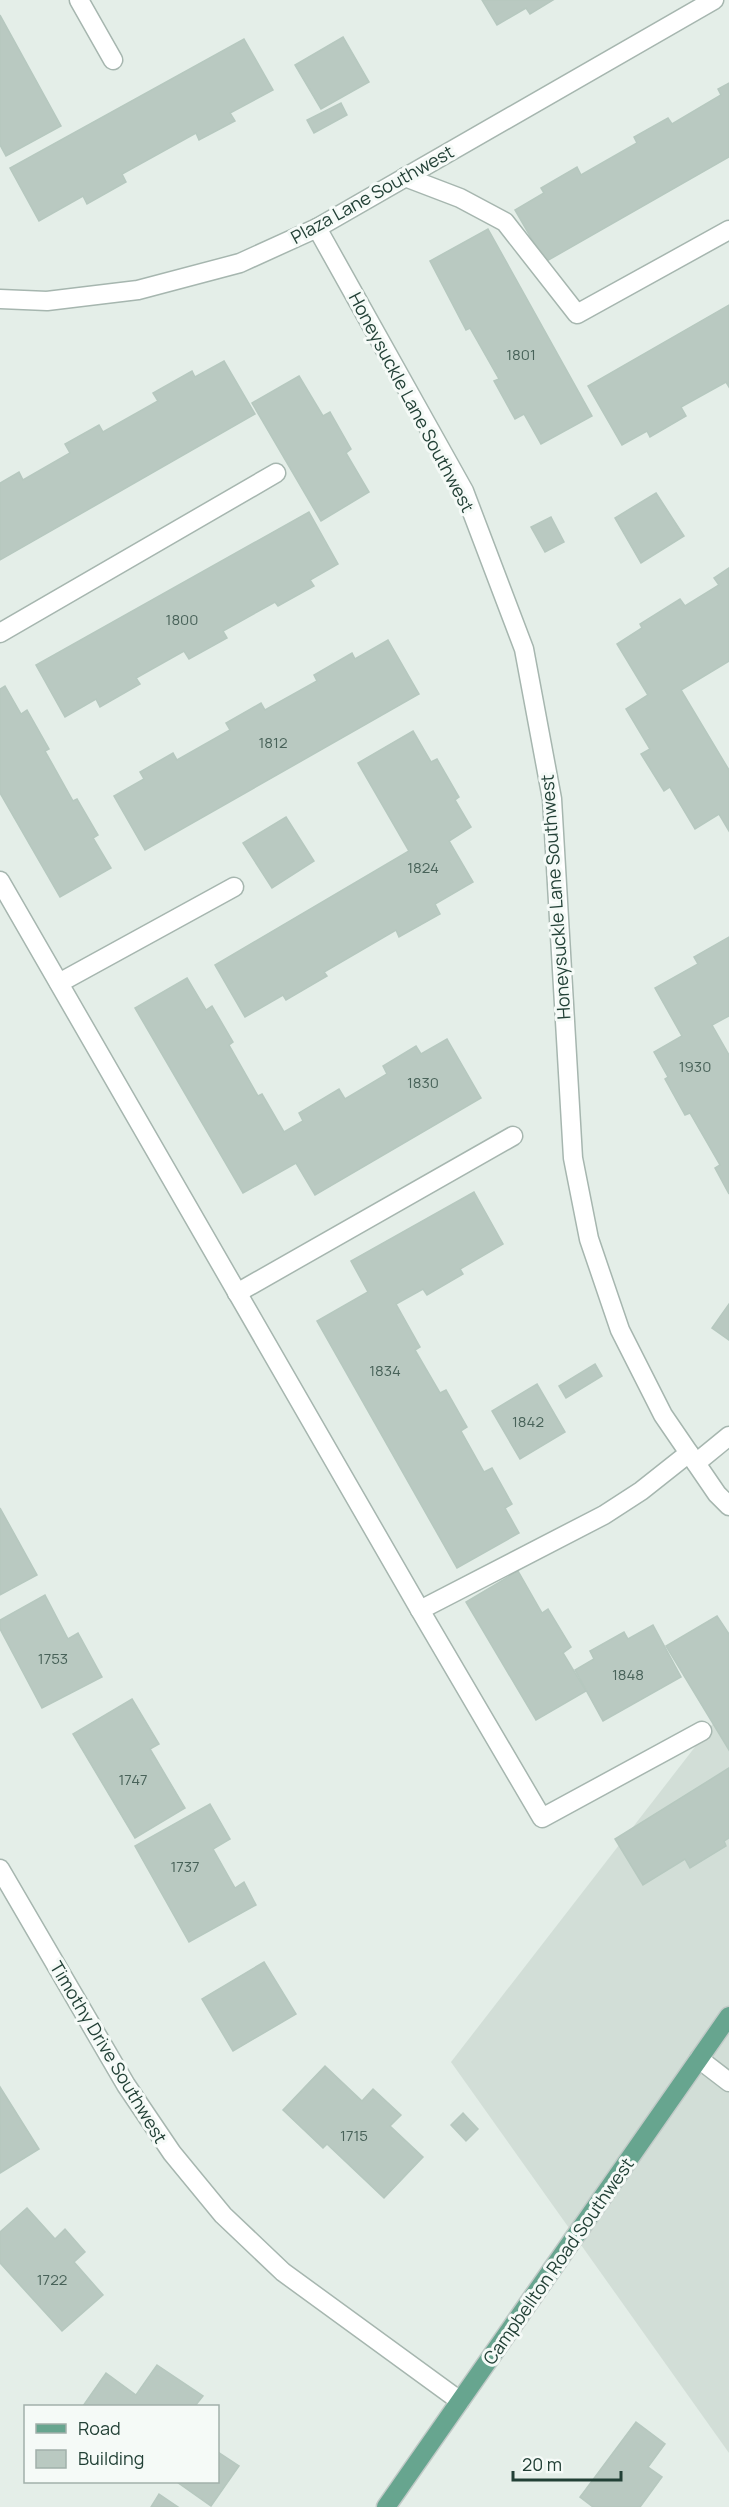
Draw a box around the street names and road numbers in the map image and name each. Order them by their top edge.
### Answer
street label: Plaza Lane Southwest [286,139,458,249]
street label: Honeysuckle Lane Southwest [344,288,480,516]
street label: Honeysuckle Lane Southwest [534,774,576,1020]
street label: Timothy Drive Southwest [45,1956,173,2148]
street label: Campbellton Road Southwest [477,2153,639,2369]

